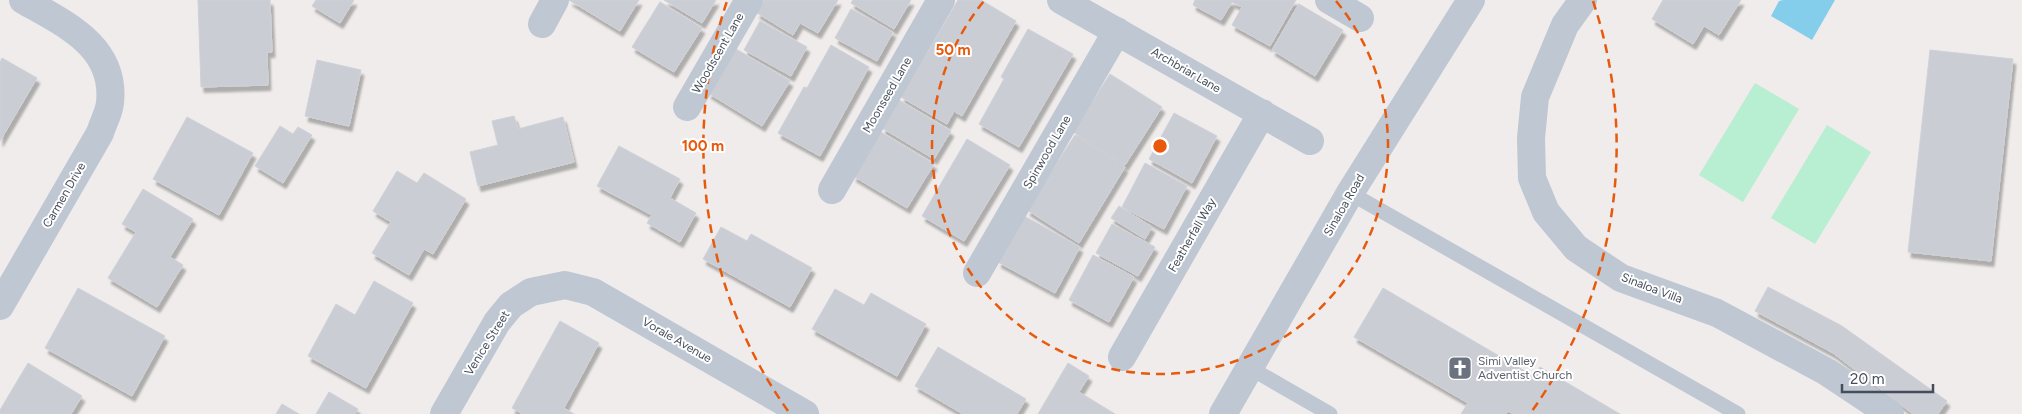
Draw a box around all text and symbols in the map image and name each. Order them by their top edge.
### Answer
street label: Woodscent Lane [689,10,747,96]
text: 50 m [935,41,971,59]
street label: Archbriar Lane [1149,44,1224,96]
street label: Moonseed Lane [860,54,915,135]
street label: Spinwood Lane [1020,112,1074,191]
text: 100 m [682,137,724,155]
centre of rings [1151,137,1169,155]
street label: Carmen Drive [40,160,89,230]
street label: Sinaloa Road [1321,172,1367,238]
street label: Featherfall Way [1165,195,1219,274]
street label: Sinaloa Villa [1620,270,1684,306]
street label: Venice Street [462,308,513,378]
street label: Vorale Avenue [640,315,715,366]
place label: Simi Valley Adventist Church [1478,354,1572,382]
church icon: Simi Valley Adventist Church [1447,355,1473,381]
scale bar [1842,362,1933,394]
text: 20 m [1850,370,1884,388]

